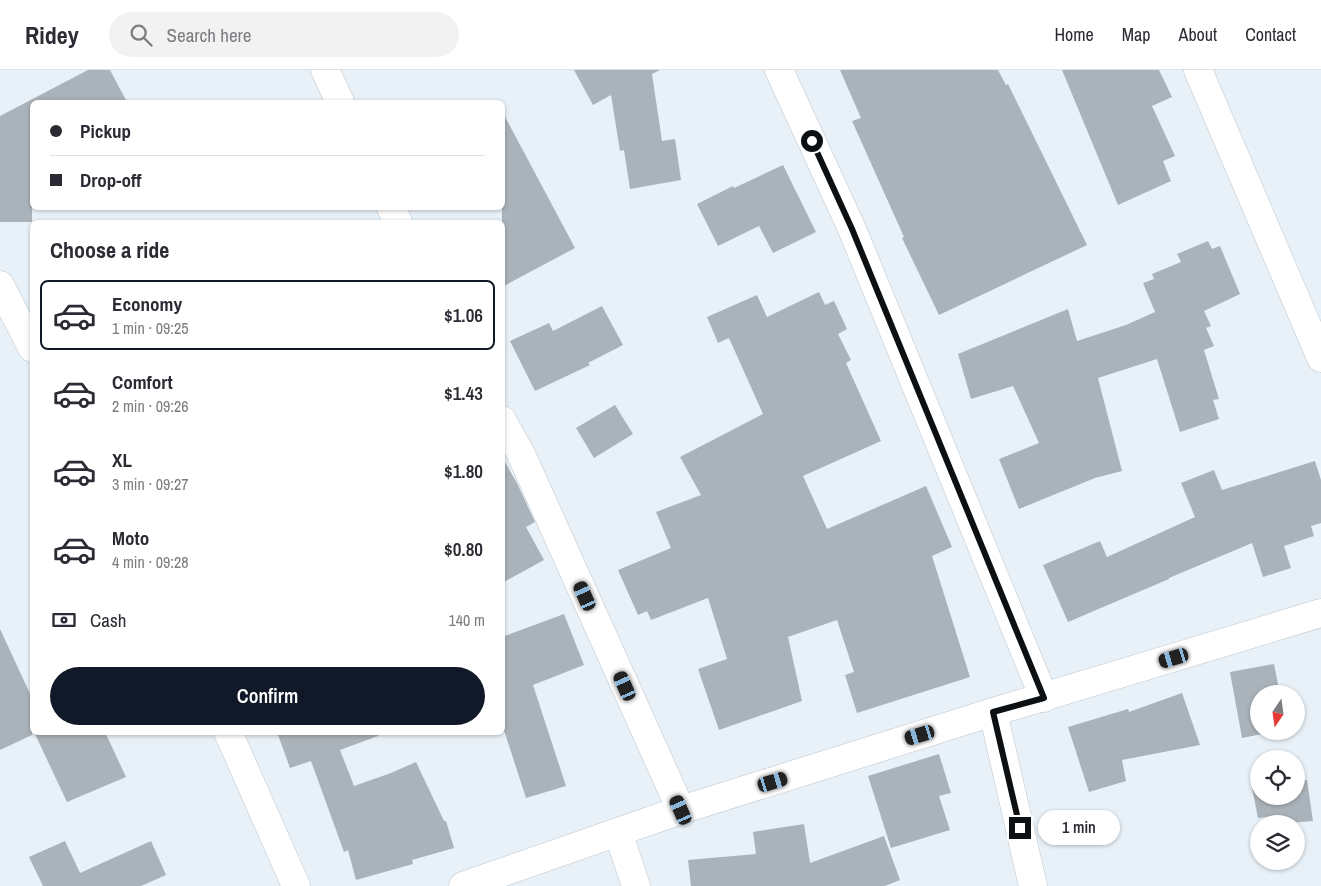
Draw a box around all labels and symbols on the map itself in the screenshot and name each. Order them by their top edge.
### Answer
route start [801,130,823,152]
car [572,579,597,613]
car [1157,646,1190,670]
car [612,669,637,703]
north arrow [1250,685,1305,740]
car [903,723,936,747]
car [756,770,789,794]
car [668,793,693,827]
callout: 1 min [1038,810,1120,846]
route end [1009,817,1031,839]

